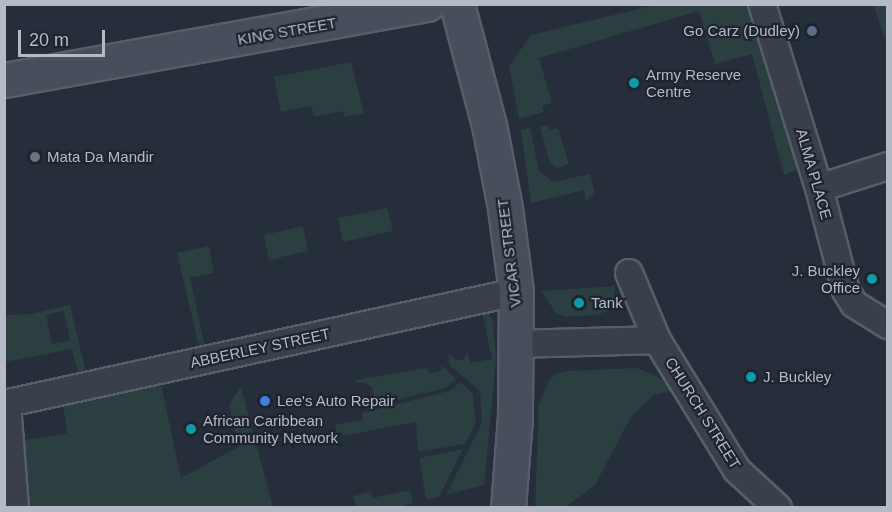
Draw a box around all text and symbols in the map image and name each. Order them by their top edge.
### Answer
street label: KING STREET [236,13,338,49]
scale bar [21,18,108,56]
place label: Go Carz (Dudley) [683,22,800,40]
marker: Go Carz (Dudley) [805,24,819,38]
text: 20 m [29,30,69,50]
place label: Army Reserve Centre [646,65,741,100]
marker: Army Reserve Centre [627,76,641,90]
street label: ALMA PLACE [792,126,836,222]
place label: Mata Da Mandir [47,148,154,166]
marker: Mata Da Mandir [28,150,42,164]
street label: VICAR STREET [493,198,525,308]
place label: J. Buckley Office [792,261,860,296]
marker: J. Buckley Office [865,272,879,286]
place label: Tank [591,294,623,312]
marker: Tank [572,296,586,310]
street label: ABBERLEY STREET [188,324,332,372]
street label: CHURCH STREET [661,354,745,472]
place label: J. Buckley [763,368,831,386]
marker: J. Buckley [744,370,758,384]
place label: Lee's Auto Repair [277,392,396,410]
marker: Lee's Auto Repair [258,394,272,408]
place label: African Caribbean Community Network [203,411,338,446]
marker: African Caribbean Community Network [184,422,198,436]

